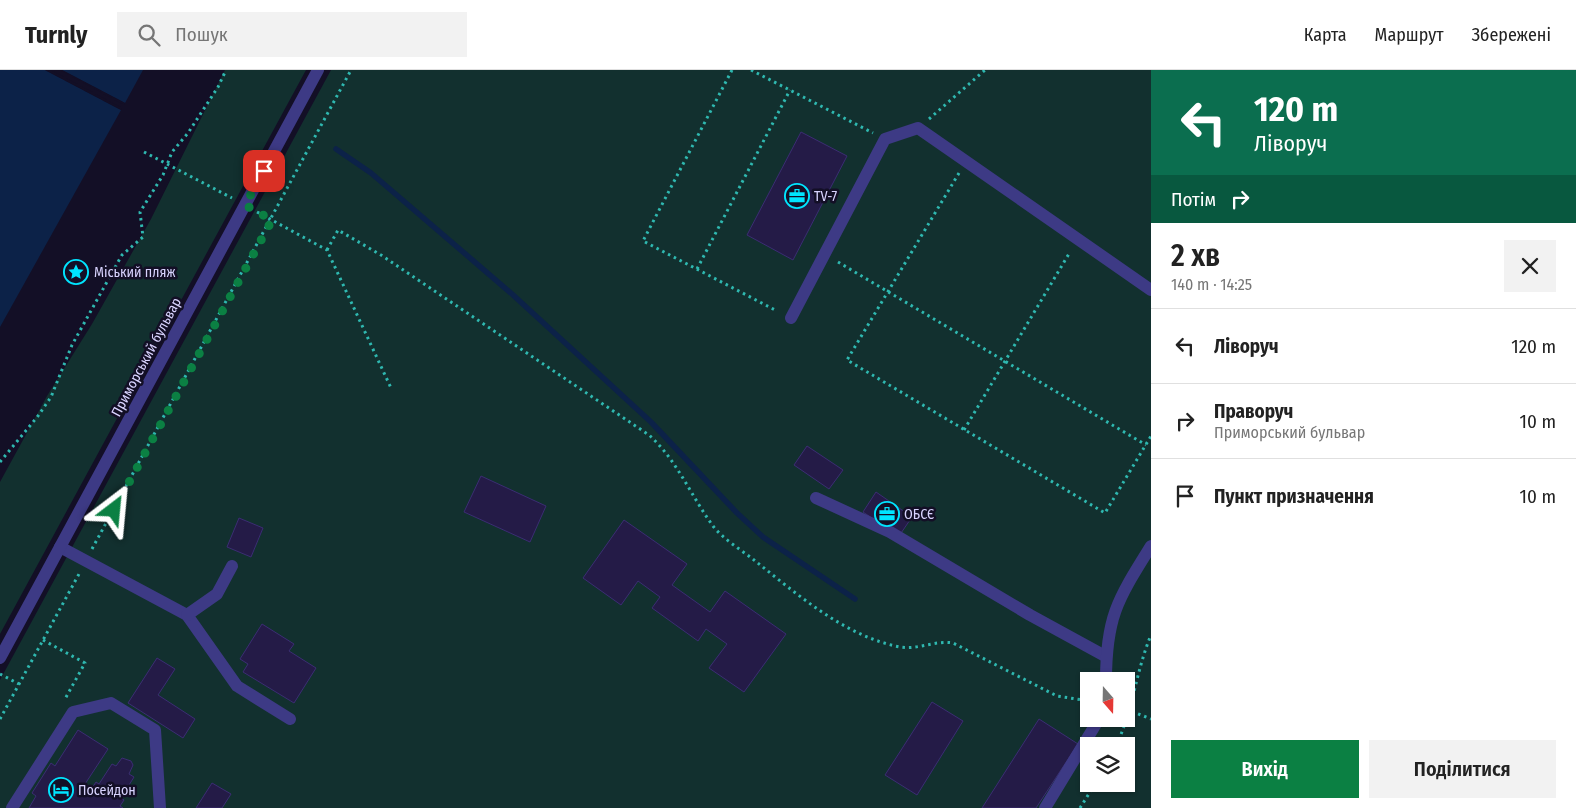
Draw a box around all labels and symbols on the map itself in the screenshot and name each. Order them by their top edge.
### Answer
pin [243,150,285,192]
office icon: TV-7 [784,183,810,209]
place label: TV-7 [814,188,838,205]
place icon: Міський пляж [63,259,89,285]
place label: Міський пляж [94,264,175,281]
street label: Приморський бульвар [108,295,185,420]
position arrow [87,483,139,535]
office icon: ОБСЄ [874,501,900,527]
place label: ОБСЄ [904,506,934,523]
north arrow [1080,672,1135,728]
hotel icon: Посейдон [48,777,74,803]
place label: Посейдон [78,782,136,799]

